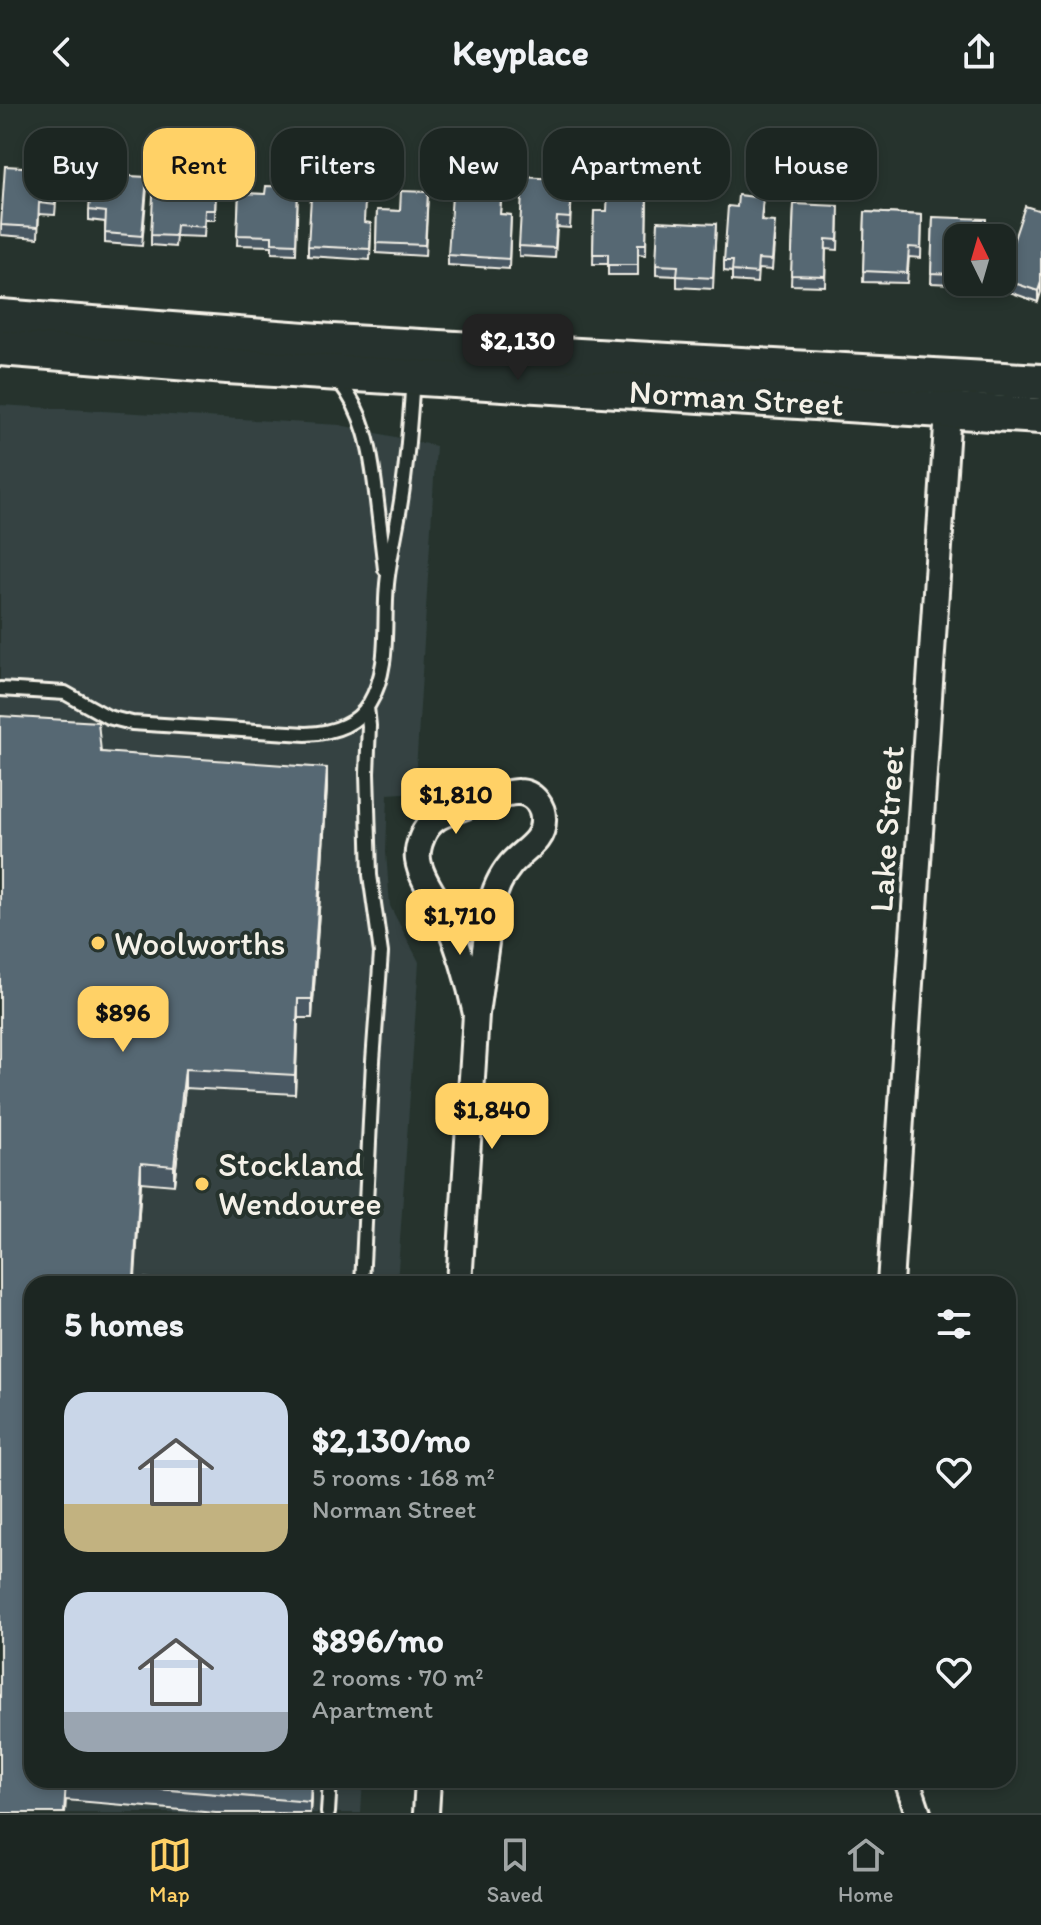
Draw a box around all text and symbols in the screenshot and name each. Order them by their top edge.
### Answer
icon: back [40,30,84,74]
icon: share [957,30,1001,74]
text: Keyplace [452,31,589,74]
chip: Buy [24,128,127,200]
chip: Rent [143,128,255,200]
chip: Filters [271,128,404,200]
chip: New [420,128,527,200]
chip: Apartment [543,128,730,200]
chip: House [746,128,877,200]
north arrow [944,224,1016,296]
map controls [944,224,1016,296]
pin: $2,130 [453,314,583,382]
text: $2,130 [480,324,556,356]
street label: Norman Street [628,371,845,425]
street label: Lake Street [860,744,913,914]
pin: $1,810 [391,768,521,836]
text: $1,810 [419,778,493,810]
pin: $1,710 [395,889,525,957]
text: $1,710 [424,899,496,931]
place label: Woolworths [114,923,286,964]
marker: Woolworths [89,934,107,952]
pin: $896 [76,986,170,1054]
text: $896 [96,996,150,1028]
pin: $1,840 [427,1083,557,1151]
text: $1,840 [453,1093,531,1125]
place label: Stockland Wendouree [218,1144,382,1224]
marker: Stockland Wendouree [193,1175,211,1193]
icon: filters [932,1302,976,1346]
text: 5 homes [64,1304,184,1345]
text: $2,130/mo [312,1420,471,1461]
icon: home [128,1424,224,1520]
icon: heart [932,1450,976,1494]
text: 5 rooms · 168 m² [312,1461,495,1493]
text: Norman Street [312,1493,476,1525]
text: $896/mo [312,1620,444,1661]
icon: home [128,1624,224,1720]
icon: heart [932,1650,976,1694]
text: 2 rooms · 70 m² [312,1661,484,1693]
text: Apartment [312,1693,433,1725]
tab: Map [148,1833,192,1908]
tab: Saved [487,1833,543,1908]
tab: Home [838,1833,893,1908]

